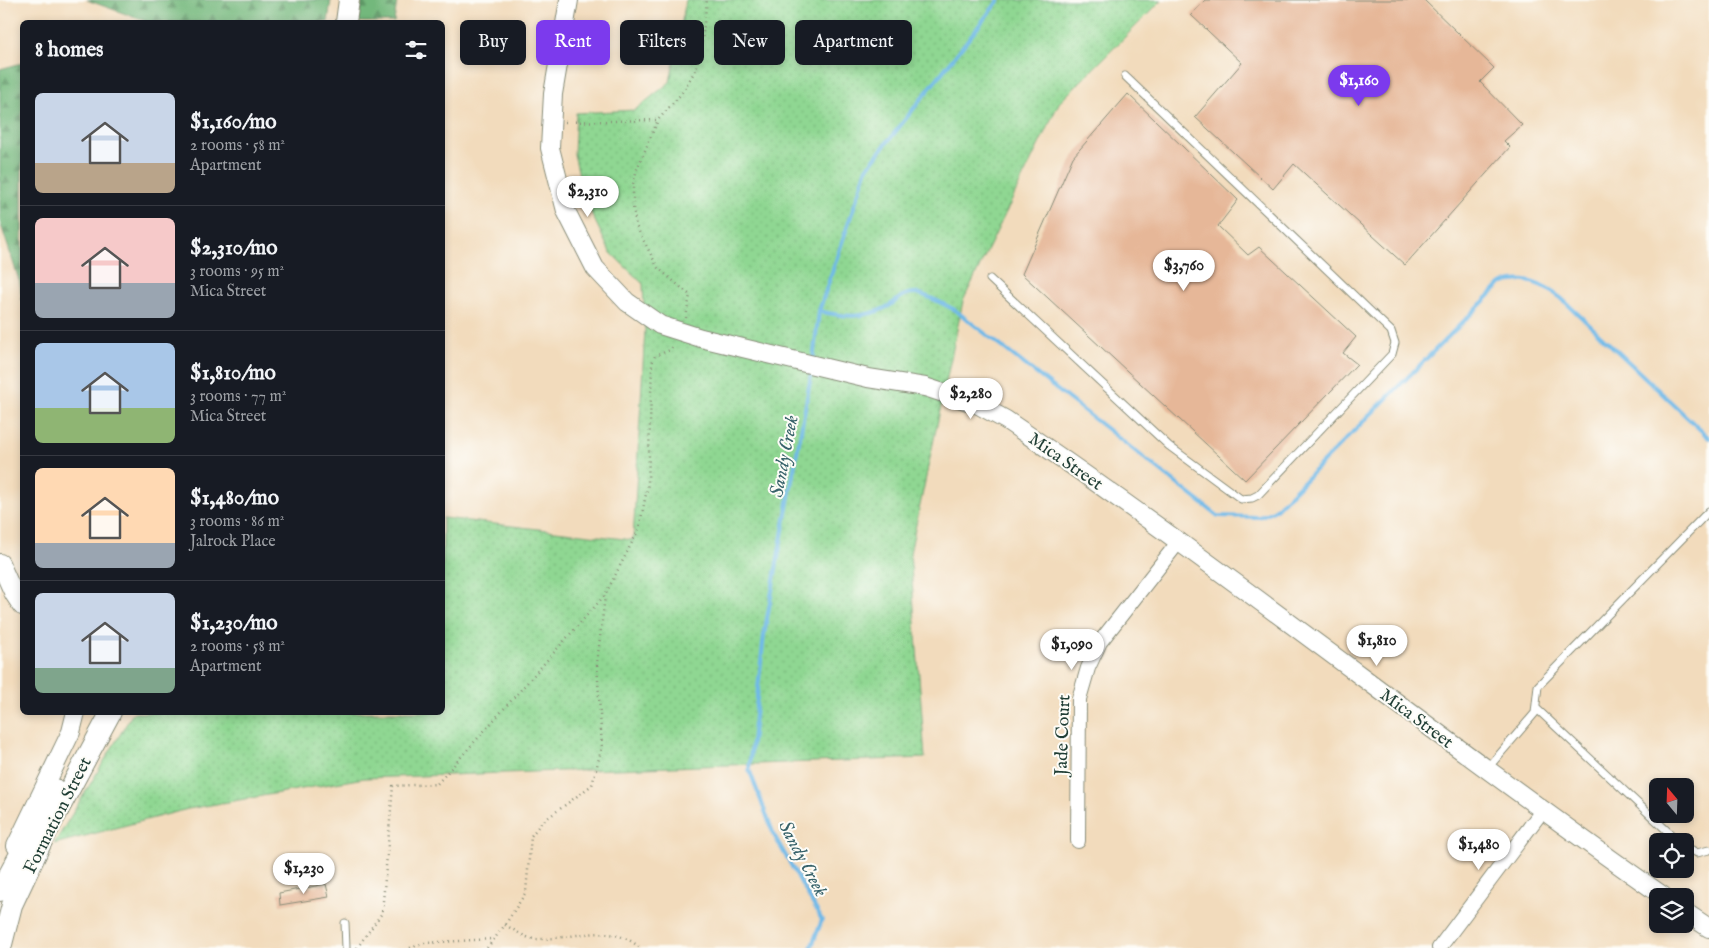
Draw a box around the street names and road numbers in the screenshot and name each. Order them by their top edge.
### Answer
street label: Mica Street [1023,428,1107,496]
street label: Mica Street [1375,684,1457,754]
street label: Jade Court [1051,694,1076,778]
street label: Formation Street [19,753,98,878]

